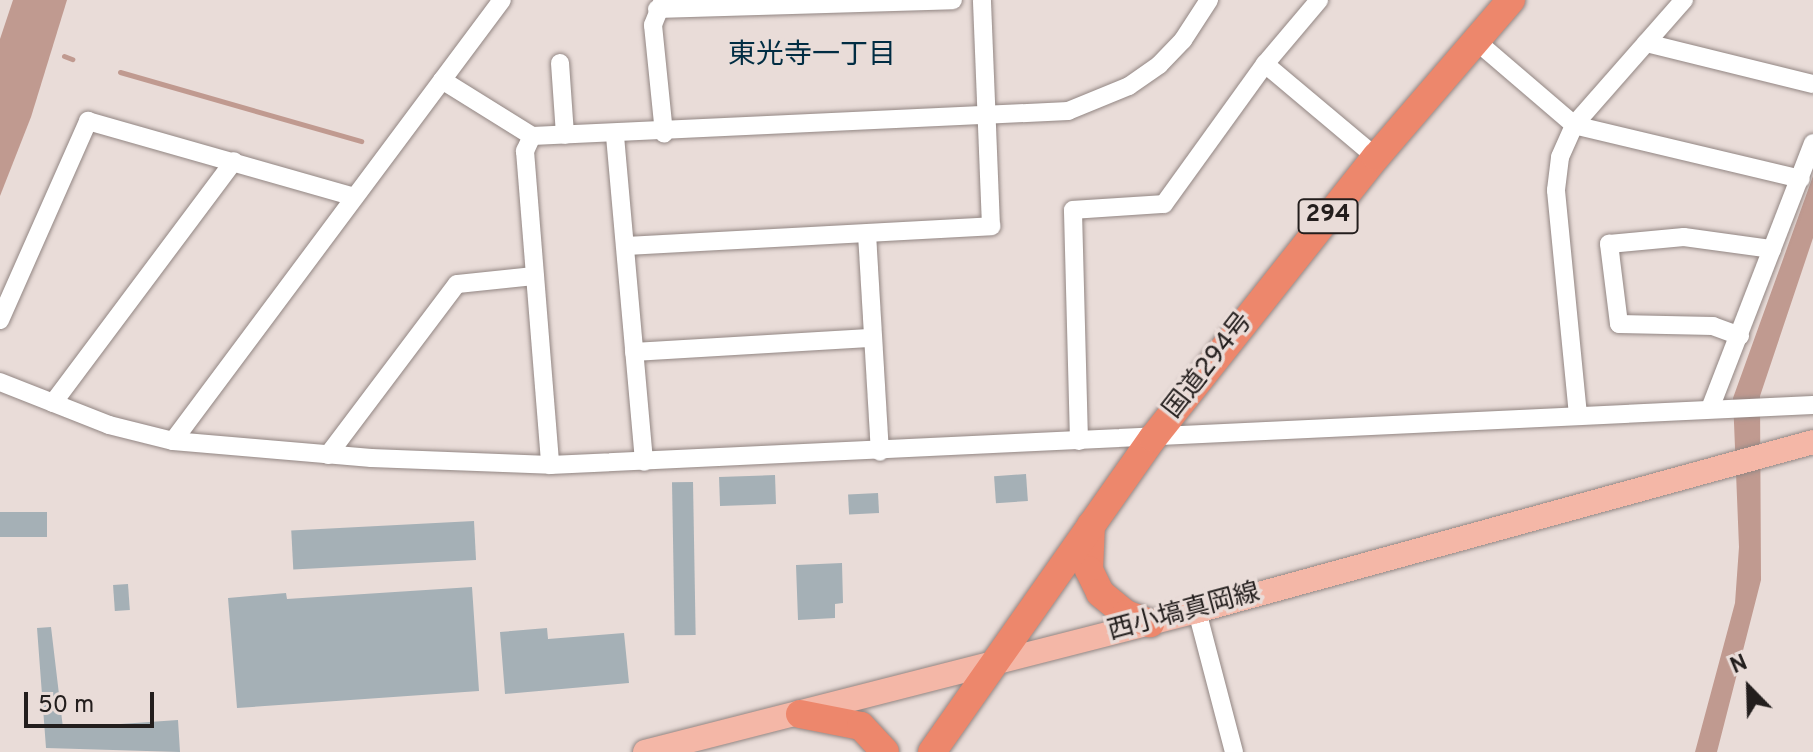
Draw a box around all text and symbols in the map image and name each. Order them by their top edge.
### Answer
district label: 東光寺一丁目 [728,39,896,73]
road number: 294 [1296,196,1360,236]
street label: 国道294号 [1158,307,1260,425]
street label: 西小塙真岡線 [1105,578,1263,648]
north arrow [1709,648,1789,728]
text: N [1727,650,1752,681]
scale bar [28,676,158,726]
text: 50 m [38,691,94,721]

